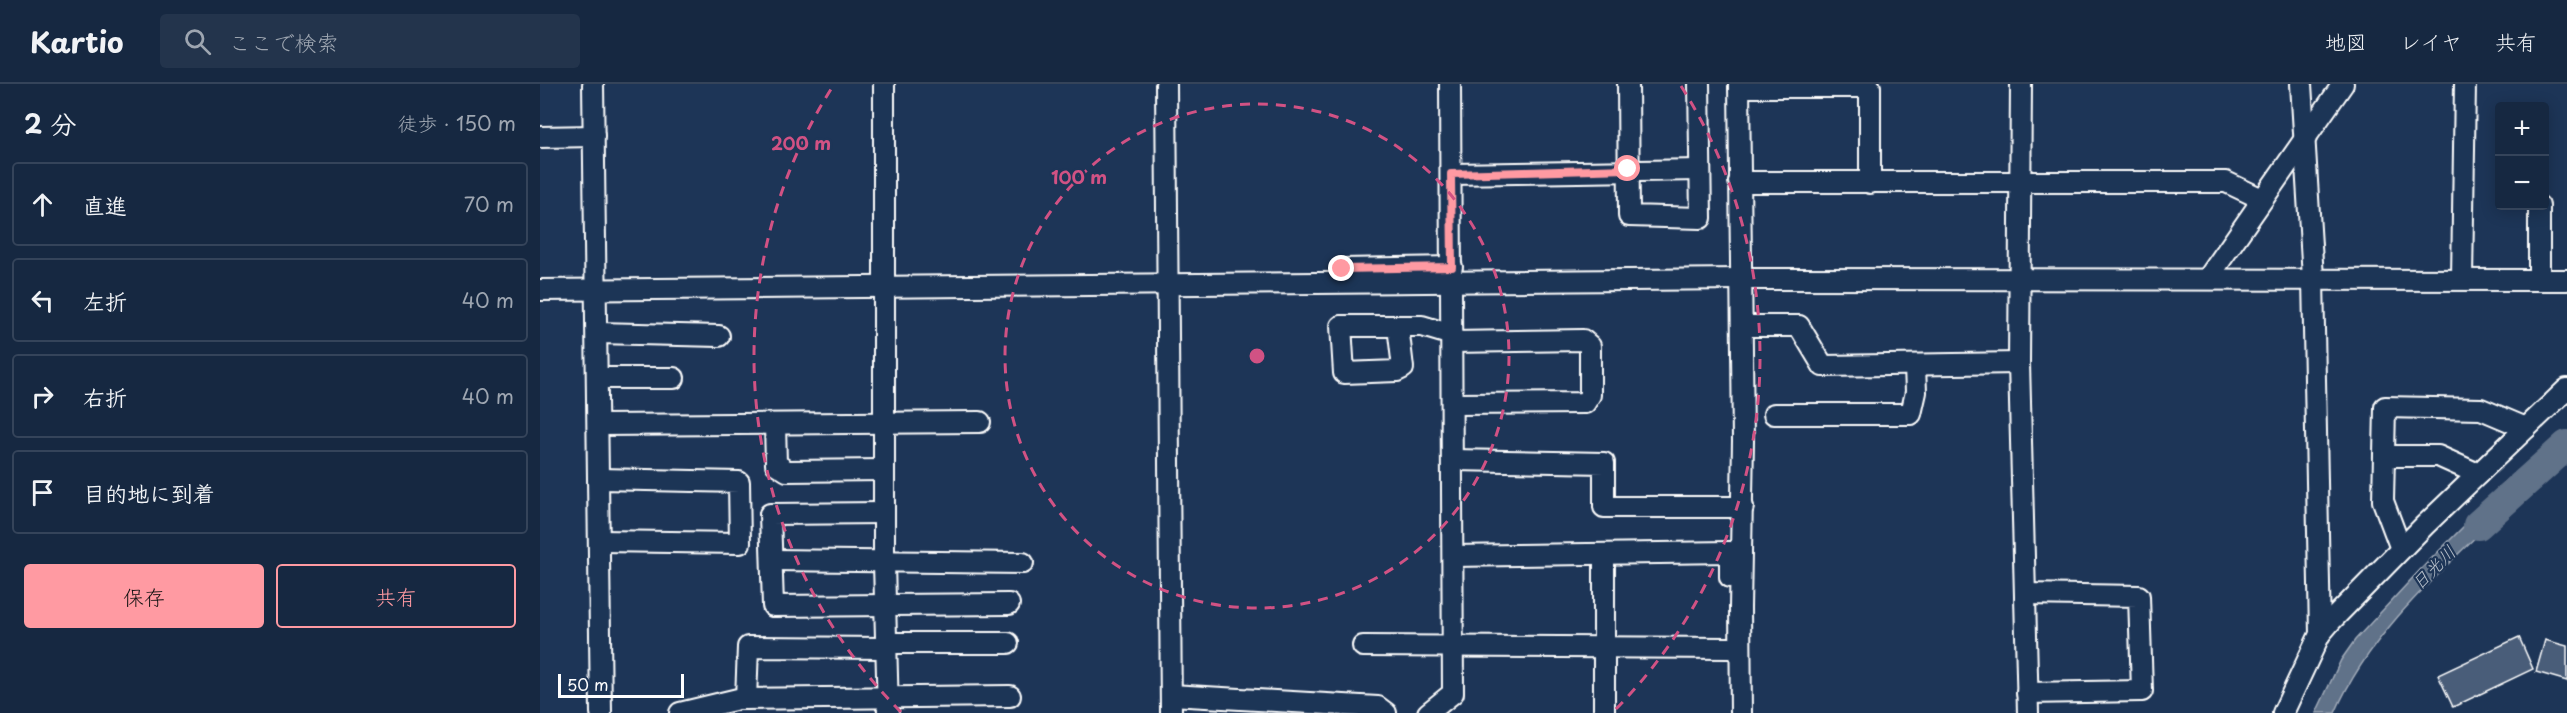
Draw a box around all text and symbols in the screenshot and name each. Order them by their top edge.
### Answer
search box [160,14,580,68]
text: Kartio [30,20,124,63]
icon: search [181,25,214,58]
text: ここで検索 [229,25,339,58]
text: 地図 [2325,25,2367,57]
text: レイヤ [2400,25,2462,57]
text: 共有 [2495,25,2537,57]
map controls [2495,102,2549,210]
button: + [2495,102,2549,156]
text: 2 分 [24,104,77,143]
text: 徒歩 · 150 m [398,108,516,138]
text: 200 m [771,129,831,156]
route start [1614,155,1640,181]
button: − [2495,156,2549,210]
text: 100 m [1051,163,1107,190]
icon: ahead [26,188,59,221]
text: 直進 [83,188,127,221]
text: 70 m [464,189,514,219]
route end [1328,255,1354,281]
icon: left [26,284,59,317]
text: 左折 [83,284,127,317]
text: 40 m [462,285,514,315]
centre of rings [1247,346,1267,366]
icon: right [26,380,59,413]
text: 右折 [83,380,127,413]
text: 40 m [462,381,514,411]
icon: arrive [26,476,59,509]
text: 目的地に到着 [83,476,215,509]
water label: 日光川 [2404,538,2462,596]
button: 保存 [24,564,264,628]
button: 共有 [276,564,516,628]
scale bar [558,671,684,698]
text: 50 m [567,672,608,696]

